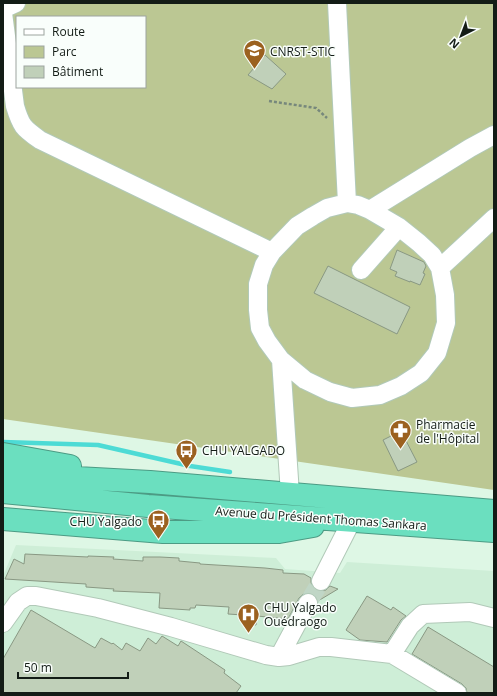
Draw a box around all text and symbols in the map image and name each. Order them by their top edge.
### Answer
legend [16,16,146,88]
north arrow [441,16,481,56]
text: Route [52,23,85,40]
text: N [446,35,462,52]
school or university icon: CNRST-STIC [241,38,267,71]
text: Parc [52,43,77,60]
place label: CNRST-STIC [270,43,336,60]
text: Bâtiment [52,63,103,80]
place label: Pharmacie de l'Hôpital [416,416,479,447]
pharmacy icon: Pharmacie de l'Hôpital [387,418,413,451]
bus stop icon: CHU YALGADO [174,437,200,470]
place label: CHU YALGADO [202,442,285,459]
street label: Avenue du Président Thomas Sankara [215,502,427,534]
bus stop icon: CHU Yalgado [145,508,171,541]
place label: CHU Yalgado [70,513,142,530]
place label: CHU Yalgado Ouédraogo [264,599,336,630]
hospital icon: CHU Yalgado Ouédraogo [235,601,261,634]
scale bar [18,654,128,680]
text: 50 m [24,659,52,676]

